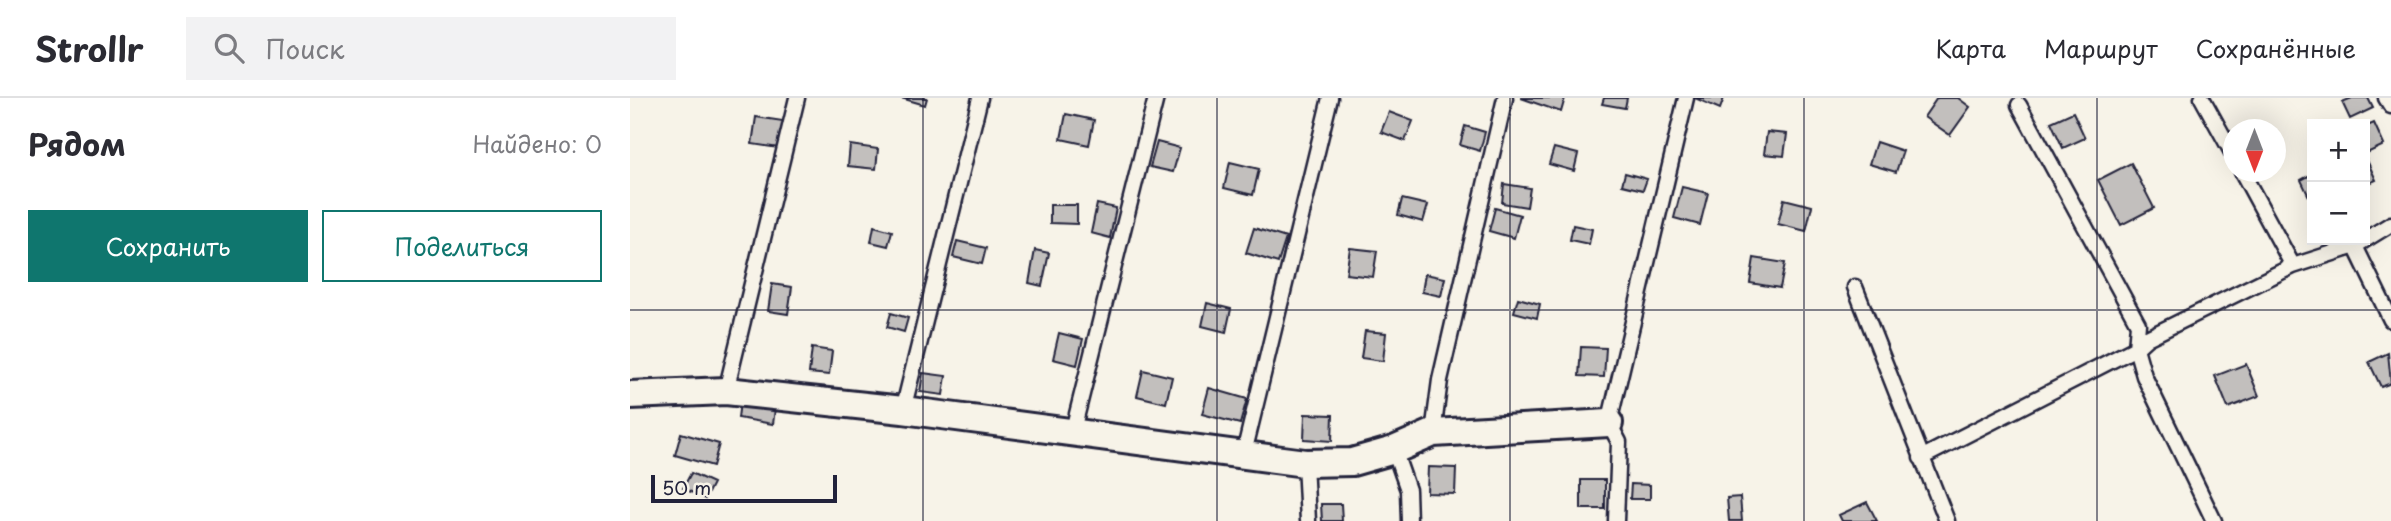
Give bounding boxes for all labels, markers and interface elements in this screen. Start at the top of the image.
search box [186,17,676,80]
text: Strollr [35,23,144,73]
icon: search [210,29,248,67]
text: Поиск [266,29,345,68]
text: Карта [1935,30,2006,66]
text: Маршрут [2044,30,2158,66]
text: Сохранённые [2196,30,2356,66]
north arrow [2223,119,2286,182]
map controls [2307,119,2370,245]
button: + [2307,119,2370,182]
text: Рядом [28,121,126,166]
text: Найдено: 0 [472,126,602,161]
button: − [2307,182,2370,245]
button: Сохранить [28,210,308,282]
button: Поделиться [322,210,602,282]
scale bar [651,472,836,504]
text: 50 m [662,473,711,501]

